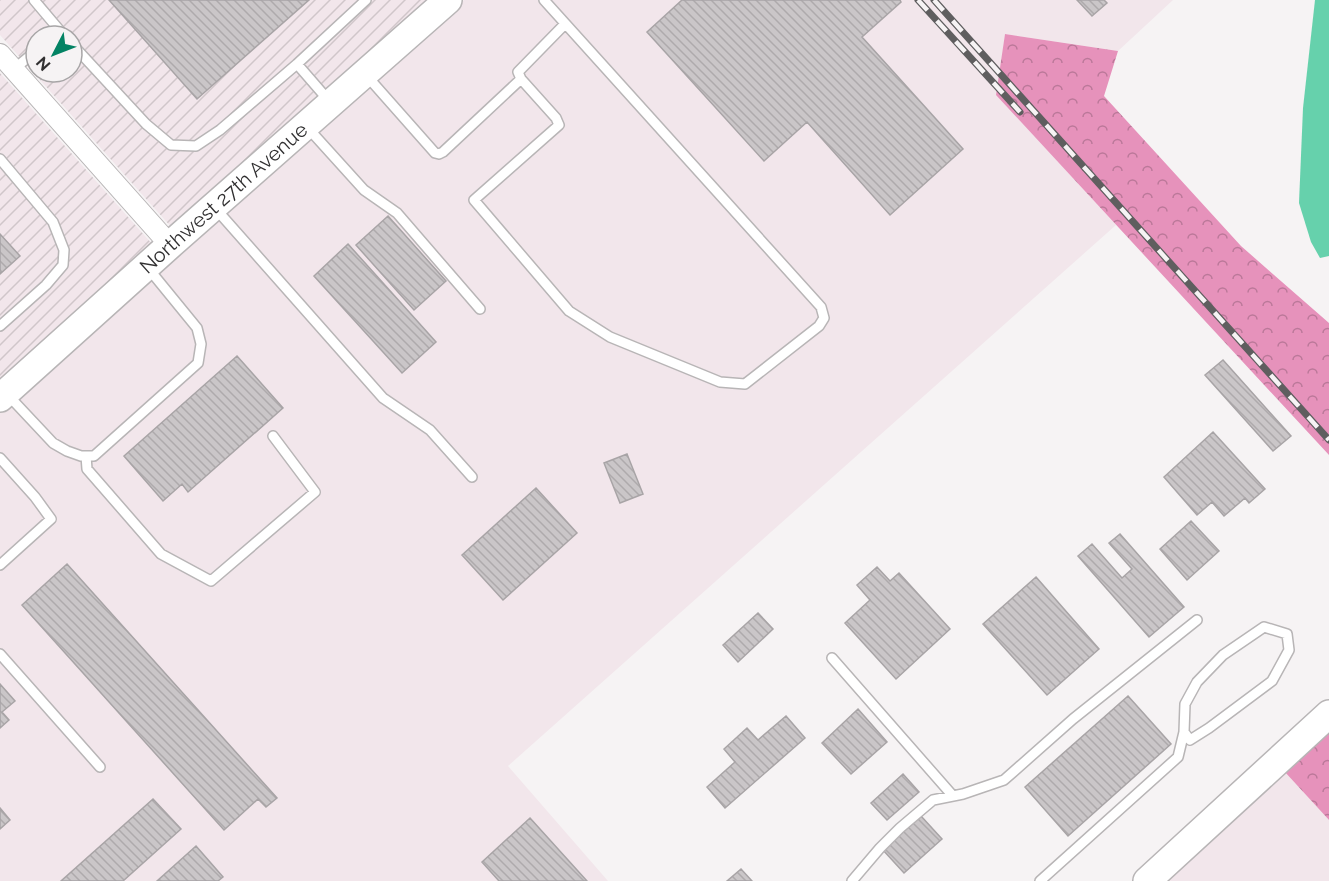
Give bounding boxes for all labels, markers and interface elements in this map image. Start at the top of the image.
north arrow [24,24,84,84]
text: N [32,53,54,75]
street label: Northwest 27th Avenue [135,117,313,278]

